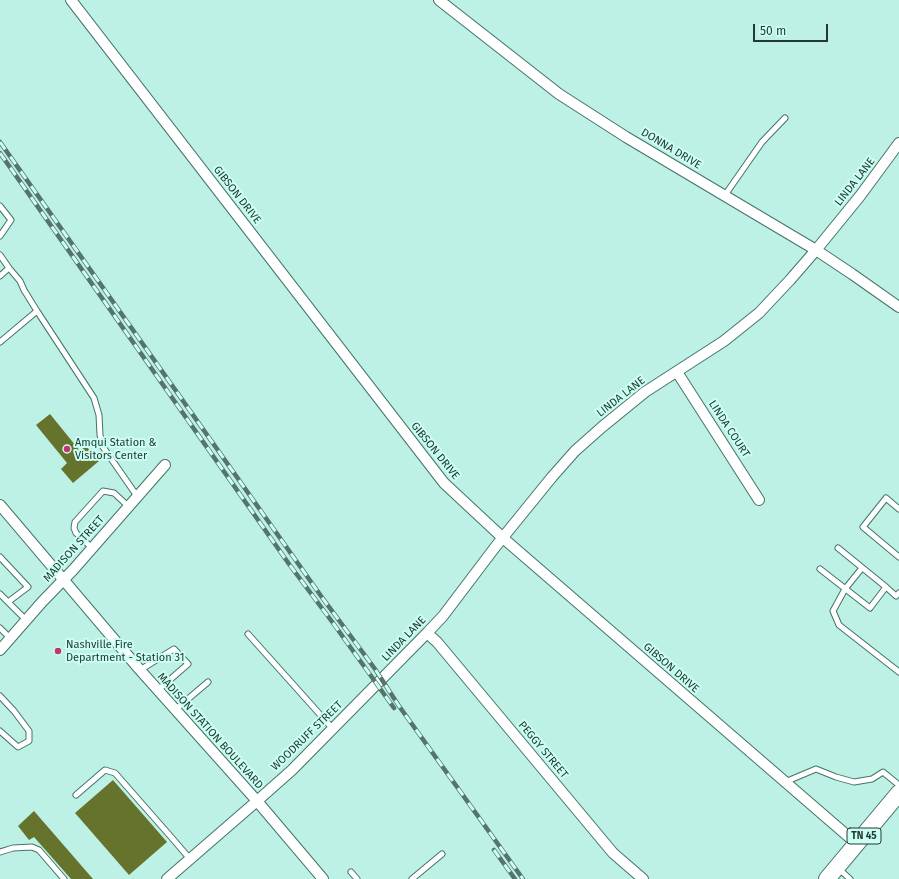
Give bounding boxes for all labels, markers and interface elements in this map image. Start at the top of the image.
scale bar [755,16,830,42]
text: 50 m [760,24,786,38]
street label: DONNA DRIVE [638,126,704,172]
street label: LINDA LANE [832,155,878,209]
street label: GIBSON DRIVE [210,163,264,227]
street label: LINDA LANE [594,374,648,420]
street label: LINDA COURT [706,398,752,460]
street label: GIBSON DRIVE [408,420,462,482]
place label: Amqui Station & Visitors Center [75,436,156,462]
marker: Amqui Station & Visitors Center [62,444,72,454]
street label: MADISON STREET [41,513,107,585]
street label: LINDA LANE [379,614,429,664]
place label: Nashville Fire Department - Station 31 [66,638,185,664]
street label: GIBSON DRIVE [640,640,702,696]
marker: Nashville Fire Department - Station 31 [53,646,63,656]
street label: MADISON STATION BOULEVARD [154,670,266,792]
street label: WOODRUFF STREET [268,698,346,774]
street label: PEGGY STREET [515,719,571,781]
road number: TN 45 [847,828,881,844]

